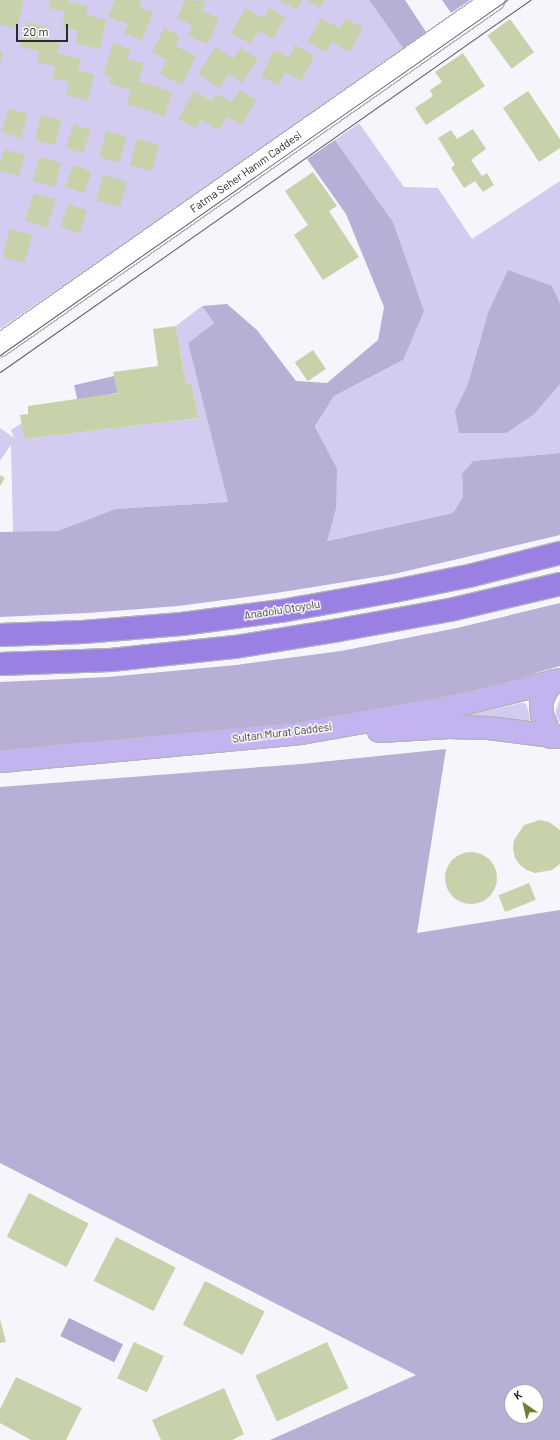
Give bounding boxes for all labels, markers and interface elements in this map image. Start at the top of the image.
scale bar [18,16,70,42]
text: 20 m [23,24,49,38]
street label: Fatma Seher Hanım Caddesi [188,128,304,216]
street label: Anadolu Otoyolu [243,597,321,623]
street label: Sultan Murat Caddesi [231,720,333,746]
north arrow [504,1384,544,1424]
text: K [511,1387,524,1402]

